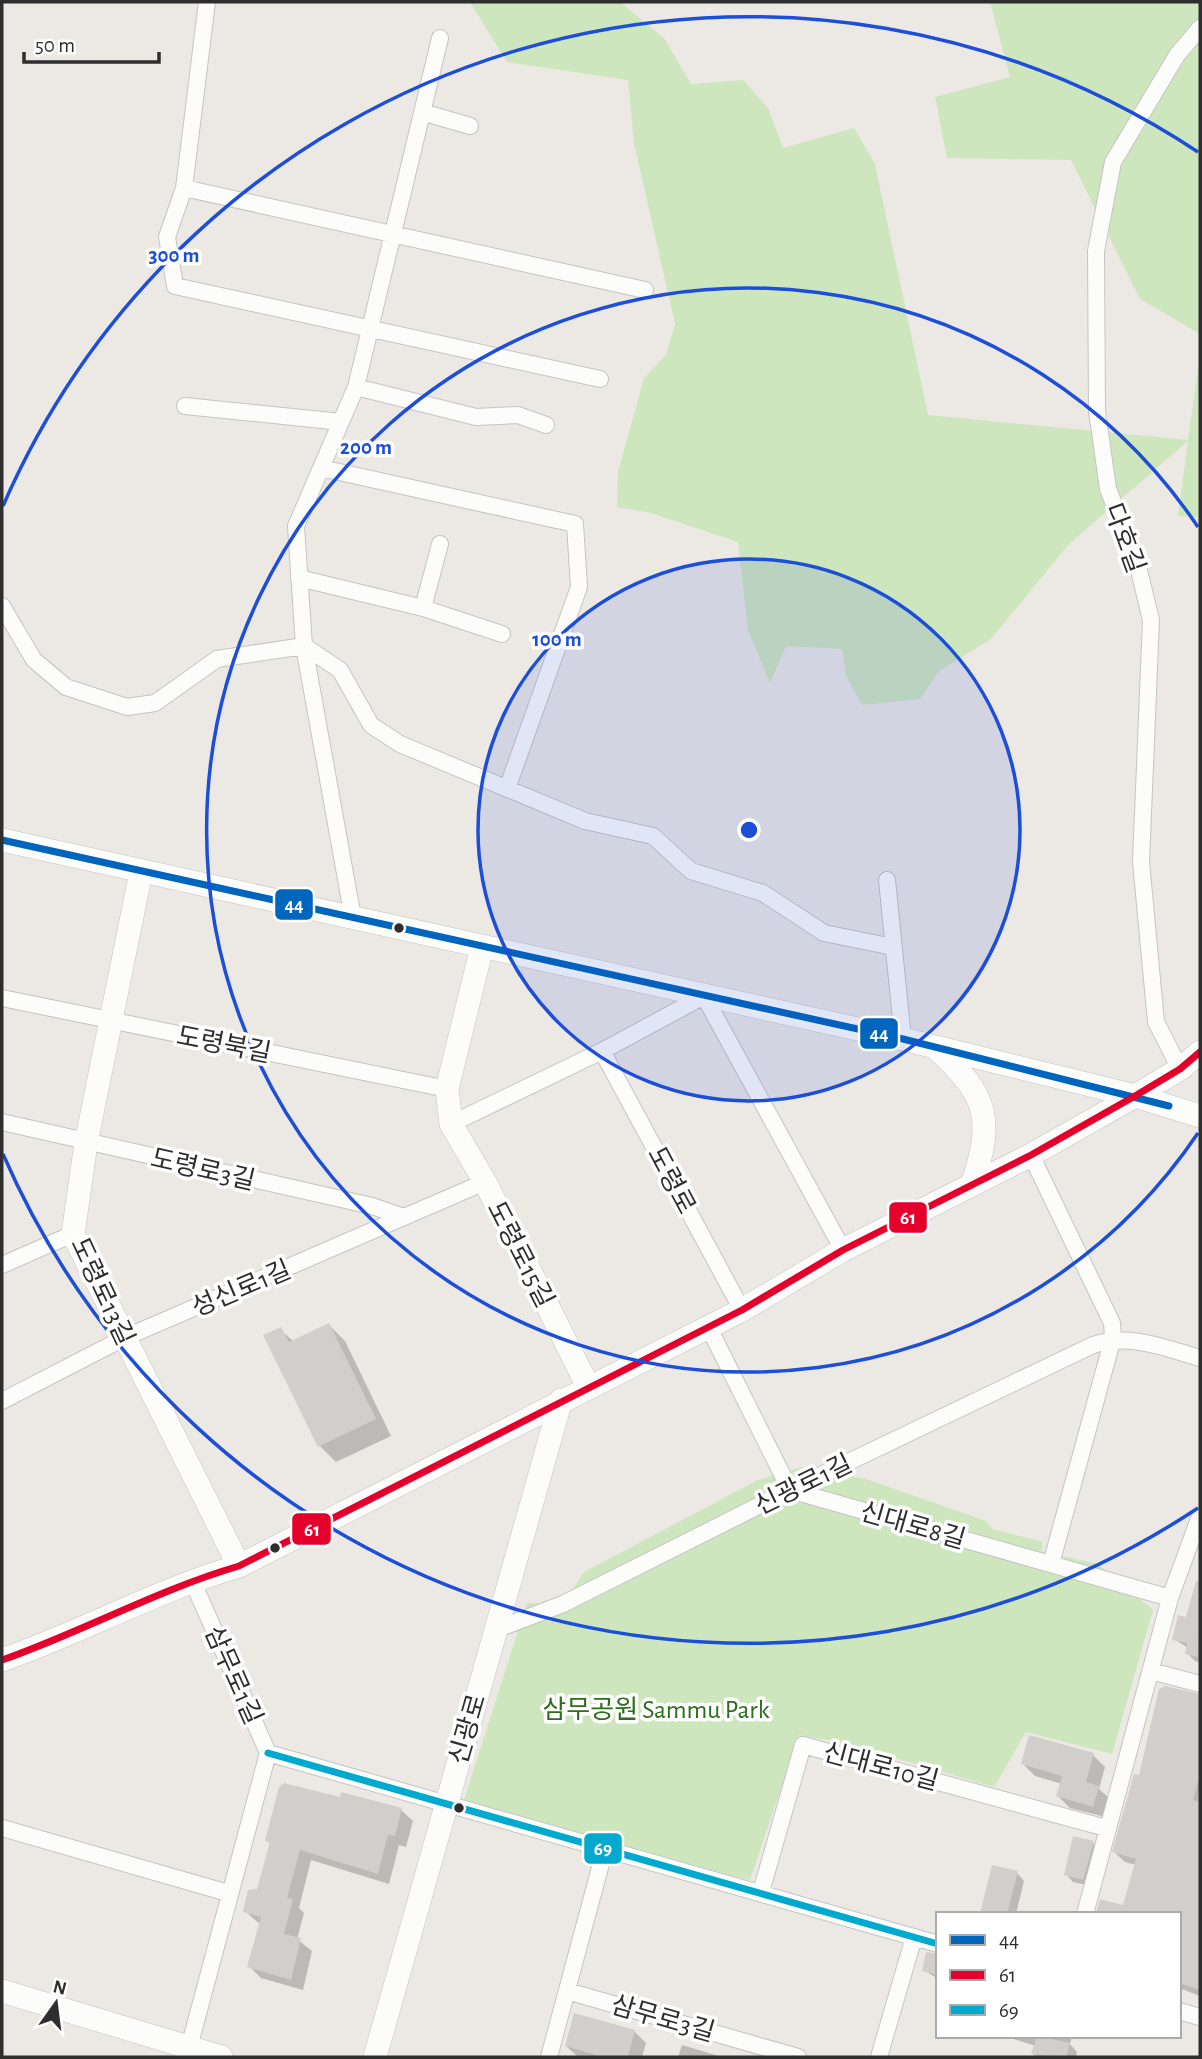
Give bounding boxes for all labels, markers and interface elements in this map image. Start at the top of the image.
scale bar [24,21,159,65]
text: 50 m [35,35,75,56]
text: 300 m [148,245,200,266]
text: 200 m [340,437,392,458]
street label: 다호길 [1100,500,1149,577]
text: 100 m [532,629,582,650]
centre of rings [737,818,761,842]
line badge: 44 [274,888,314,921]
text: 44 [284,896,304,915]
unlabelled marker [392,921,406,935]
line badge: 44 [859,1017,899,1050]
street label: 도령북길 [174,1022,273,1067]
text: 44 [869,1025,889,1044]
street label: 도령로 [643,1142,700,1218]
street label: 도령로3길 [148,1144,258,1195]
street label: 도령로15길 [482,1197,559,1312]
line badge: 61 [888,1201,928,1234]
text: 61 [900,1209,916,1228]
street label: 도령로13길 [66,1233,139,1349]
street label: 성신로1길 [188,1256,295,1321]
street label: 신광로1길 [750,1449,856,1520]
street label: 신대로8길 [857,1498,968,1553]
line badge: 61 [291,1512,332,1546]
text: 61 [304,1521,320,1540]
unlabelled marker [268,1541,282,1555]
street label: 삼무로1길 [200,1622,267,1728]
street label: 신광로 [445,1691,490,1767]
park label: 삼무공원 Sammu Park [542,1696,770,1723]
street label: 신대로10길 [820,1738,942,1795]
unlabelled marker [452,1801,466,1815]
line badge: 69 [583,1832,623,1865]
text: 69 [594,1840,612,1859]
legend [936,1912,1181,2038]
text: 44 [999,1930,1019,1951]
text: 61 [999,1965,1016,1986]
north arrow [21,1968,91,2038]
text: N [51,1977,68,1999]
street label: 삼무로3길 [608,1991,718,2046]
text: 69 [999,2000,1019,2021]

